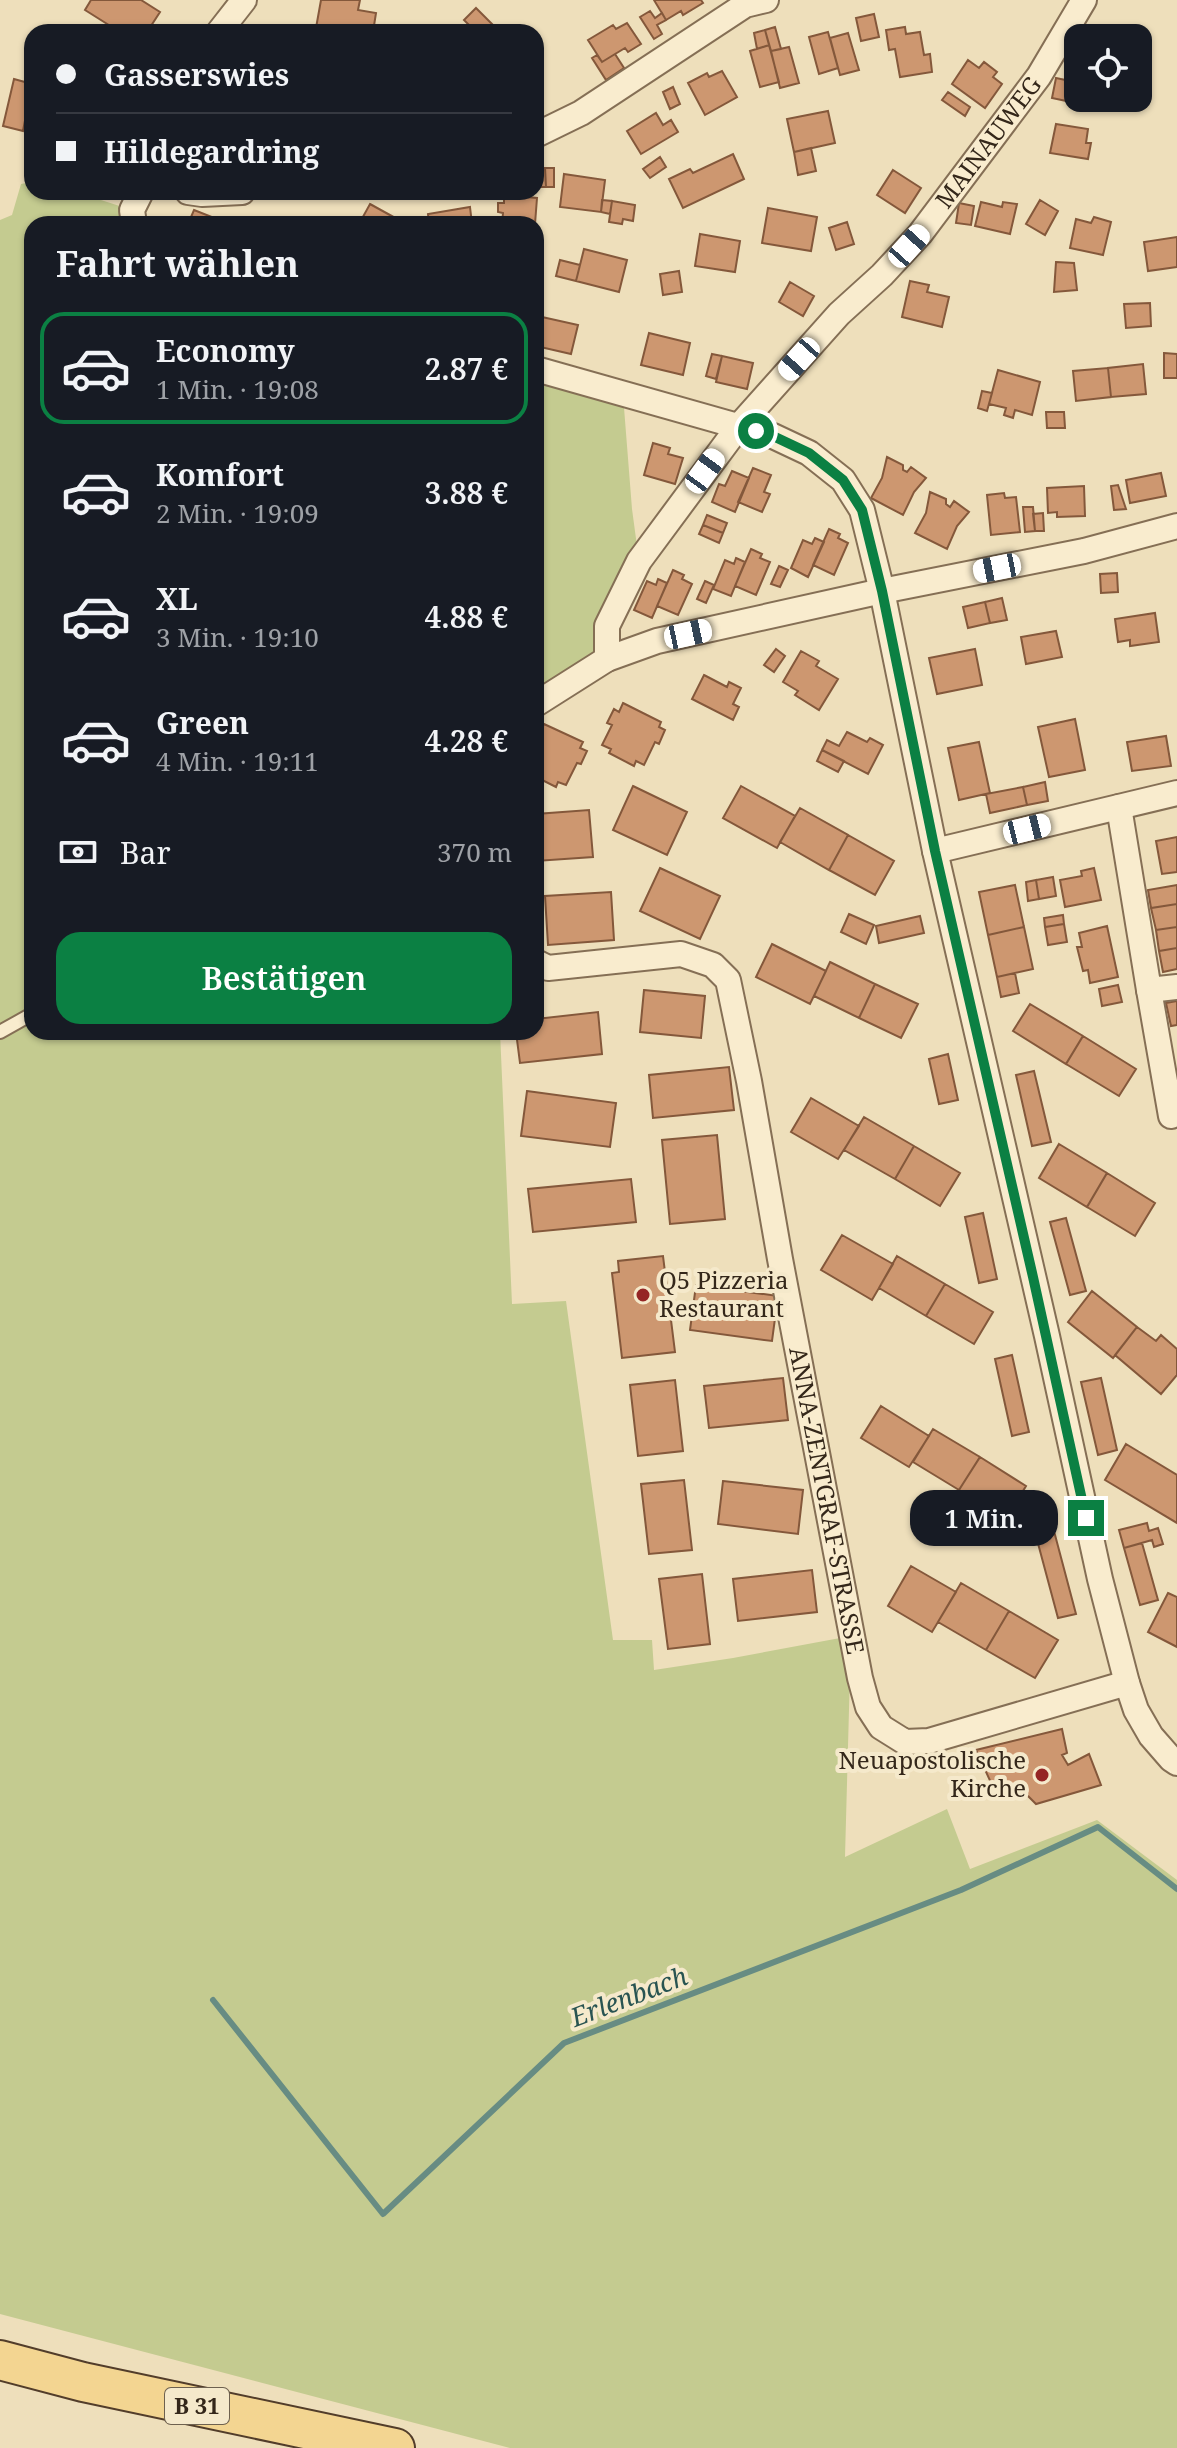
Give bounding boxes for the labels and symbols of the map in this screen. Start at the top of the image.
street label: MAINAUWEG [927,69,1048,214]
car [884,220,934,272]
car [774,333,824,385]
route start [738,413,774,449]
car [681,445,729,497]
car [971,552,1023,584]
car [662,617,714,651]
car [1001,812,1053,846]
place label: Q5 Pizzeria Restaurant [659,1263,789,1324]
marker: Q5 Pizzeria Restaurant [634,1286,652,1304]
street label: ANNA-ZENTGRAF-STRASSE [782,1344,873,1657]
callout: 1 Min. [910,1490,1058,1546]
route end [1068,1500,1104,1536]
place label: Neuapostolische Kirche [839,1743,1026,1804]
marker: Neuapostolische Kirche [1033,1766,1051,1784]
water label: Erlenbach [564,1957,693,2035]
road number: B 31 [165,2388,229,2424]

